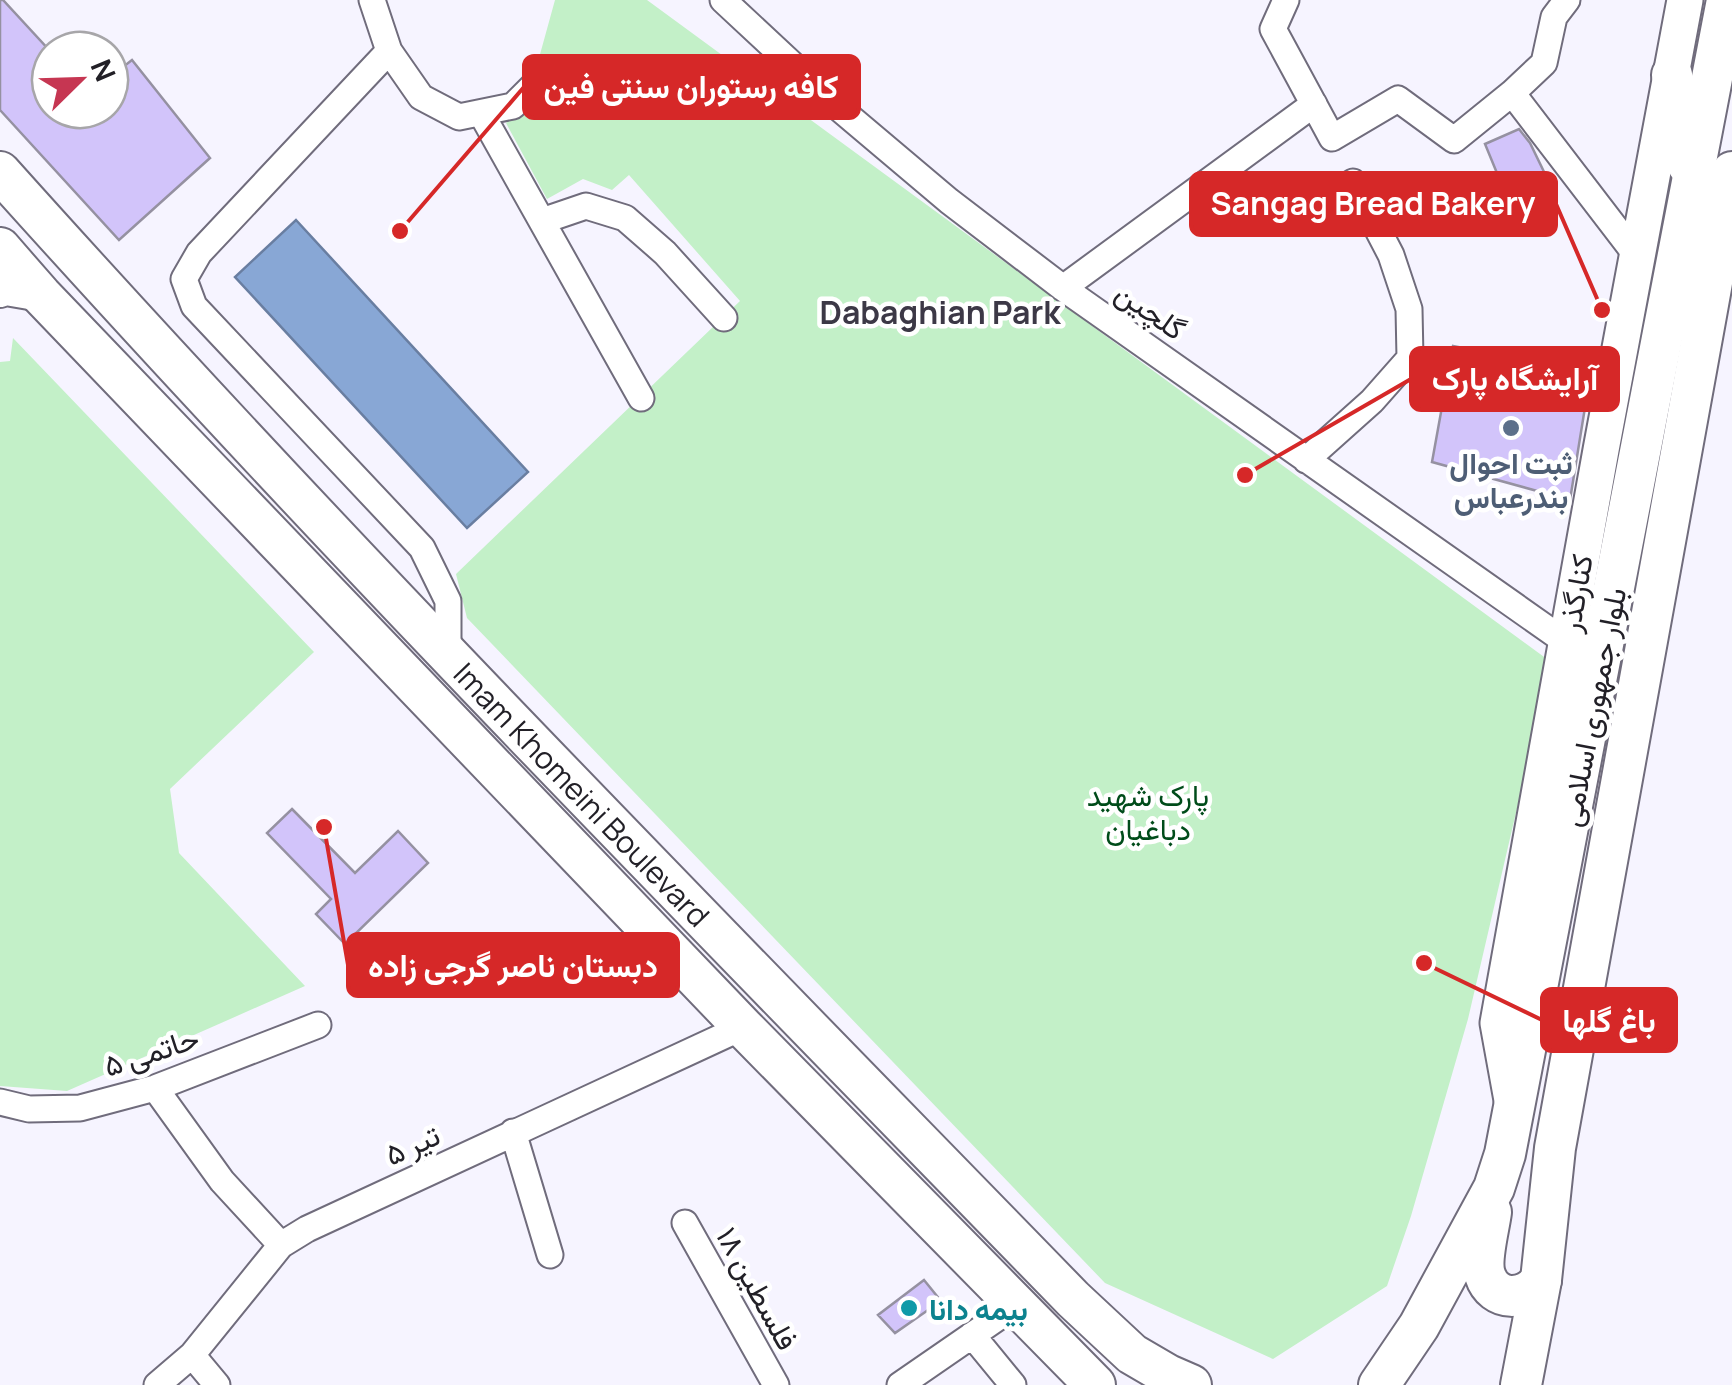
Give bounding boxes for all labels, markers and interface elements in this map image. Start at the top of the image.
north arrow [30,30,130,130]
text: N [83,53,125,87]
callout: کافه رستوران سنتی فین [524,56,859,118]
text: کافه رستوران سنتی فین [544,64,838,108]
callout: Sangag Bread Bakery [1191,173,1556,235]
text: Sangag Bread Bakery [1211,181,1536,225]
street label: گلچین [1107,271,1194,350]
district label: Dabaghian Park [820,290,1061,334]
callout: آرایشگاه پارک [1411,348,1618,410]
text: آرایشگاه پارک [1432,356,1601,401]
marker: ثبت احوال بندرعباس [1500,417,1522,439]
place label: ثبت احوال بندرعباس [1449,442,1573,517]
street label: کنارگذر [1548,551,1602,636]
street label: بلوار جمهوری اسلامی [1549,584,1635,830]
street label: Imam Khomeini Boulevard [445,653,719,935]
park label: پارک شهید دباغیان [1087,774,1209,849]
callout: دبستان ناصر گرجی زاده [348,934,678,996]
text: دبستان ناصر گرجی زاده [368,943,658,987]
callout: باغ گلها [1542,989,1676,1051]
text: باغ گلها [1562,998,1656,1043]
street label: حاتمی ۵ [98,1016,204,1086]
street label: تیر ۵ [378,1114,446,1174]
street label: فلسطین ۱۸ [707,1219,809,1357]
place label: بیمه دانا [929,1288,1028,1329]
marker: بیمه دانا [898,1297,920,1319]

